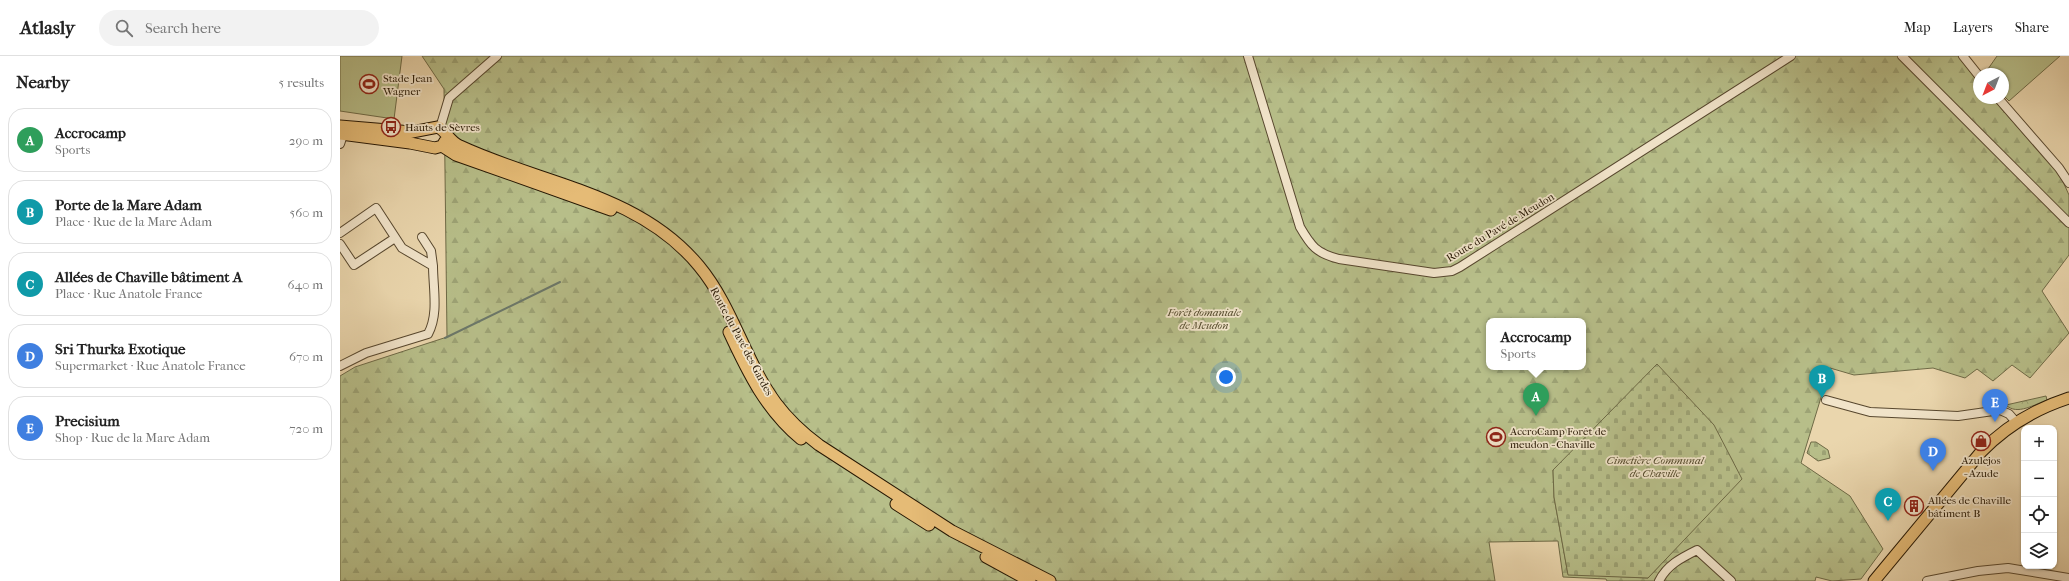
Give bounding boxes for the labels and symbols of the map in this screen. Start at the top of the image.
north arrow [1973,68,2009,104]
place label: Stade Jean Wagner [382,72,433,98]
sports icon: Stade Jean Wagner [358,73,380,95]
bus stop icon: Hauts de Sèvres [380,116,402,138]
place label: Hauts de Sèvres [405,121,480,134]
street label: Route du Pavé de Meudon [1444,190,1557,265]
street label: Route du Pavé des Gardes [707,285,776,398]
park label: Forêt domaniale de Meudon [1166,306,1241,332]
pin: B [1809,365,1835,398]
your location [1216,367,1236,387]
pin: A [1523,383,1549,416]
pin: E [1982,389,2008,422]
place label: AccroCamp Forêt de meudon - Chaville [1509,425,1607,451]
sports icon: AccroCamp Forêt de meudon - Chaville [1485,426,1507,448]
shop icon: Azulejos - Azude [1970,430,1992,452]
pin: D [1920,438,1946,471]
park label: Cimetière Communal de Chaville [1607,454,1705,480]
place label: Azulejos - Azude [1960,454,2001,480]
pin: C [1875,488,1901,521]
place label: Allées de Chaville bâtiment B [1927,494,2011,520]
building icon: Allées de Chaville bâtiment B [1903,495,1925,517]

